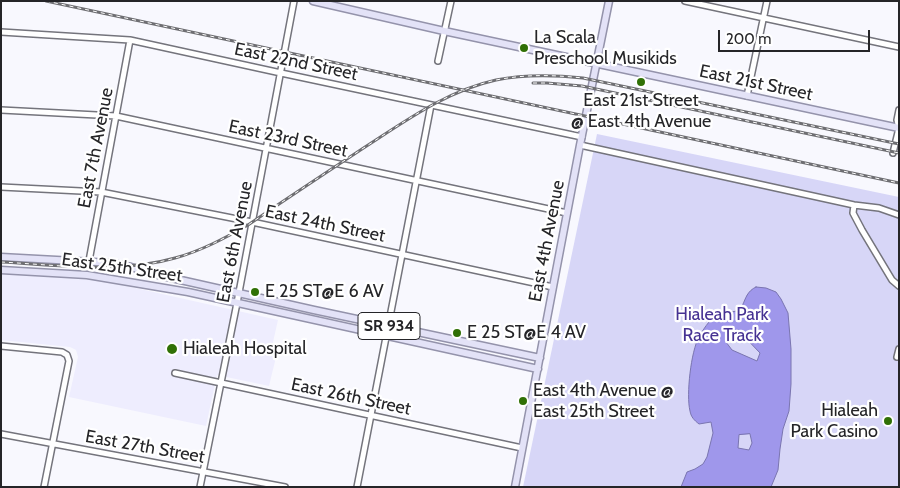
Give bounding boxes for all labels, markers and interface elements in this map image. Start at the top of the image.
scale bar [720,20,872,52]
place label: La Scala Preschool Musikids [534,27,677,70]
text: 200 m [726,30,771,48]
street label: East 22nd Street [232,38,360,86]
marker: La Scala Preschool Musikids [518,42,530,54]
street label: East 21st Street [697,60,815,106]
marker: East 21st Street @ East 4th Avenue [635,76,647,88]
street label: East 7th Avenue [74,86,118,210]
place label: East 21st Street @ East 4th Avenue [571,90,711,132]
street label: East 23rd Street [227,116,349,162]
street label: East 4th Avenue [525,178,569,304]
street label: East 6th Avenue [213,179,257,305]
street label: East 24th Street [263,201,387,247]
street label: East 25th Street [60,249,184,287]
place label: E 25 ST@E 6 AV [265,281,384,303]
marker: E 25 ST@E 6 AV [249,286,261,298]
park label: Hialeah Park Race Track [675,304,769,346]
road number: SR 934 [358,312,420,340]
place label: E 25 ST@E 4 AV [467,322,586,344]
marker: E 25 ST@E 4 AV [451,327,463,339]
place label: Hialeah Hospital [183,338,306,360]
marker: Hialeah Hospital [165,342,179,356]
street label: East 26th Street [289,374,413,420]
place label: East 4th Avenue @ East 25th Street [533,380,674,422]
marker: East 4th Avenue @ East 25th Street [517,395,529,407]
place label: Hialeah Park Casino [791,400,878,442]
marker: Hialeah Park Casino [882,415,894,427]
street label: East 27th Street [84,426,206,468]

